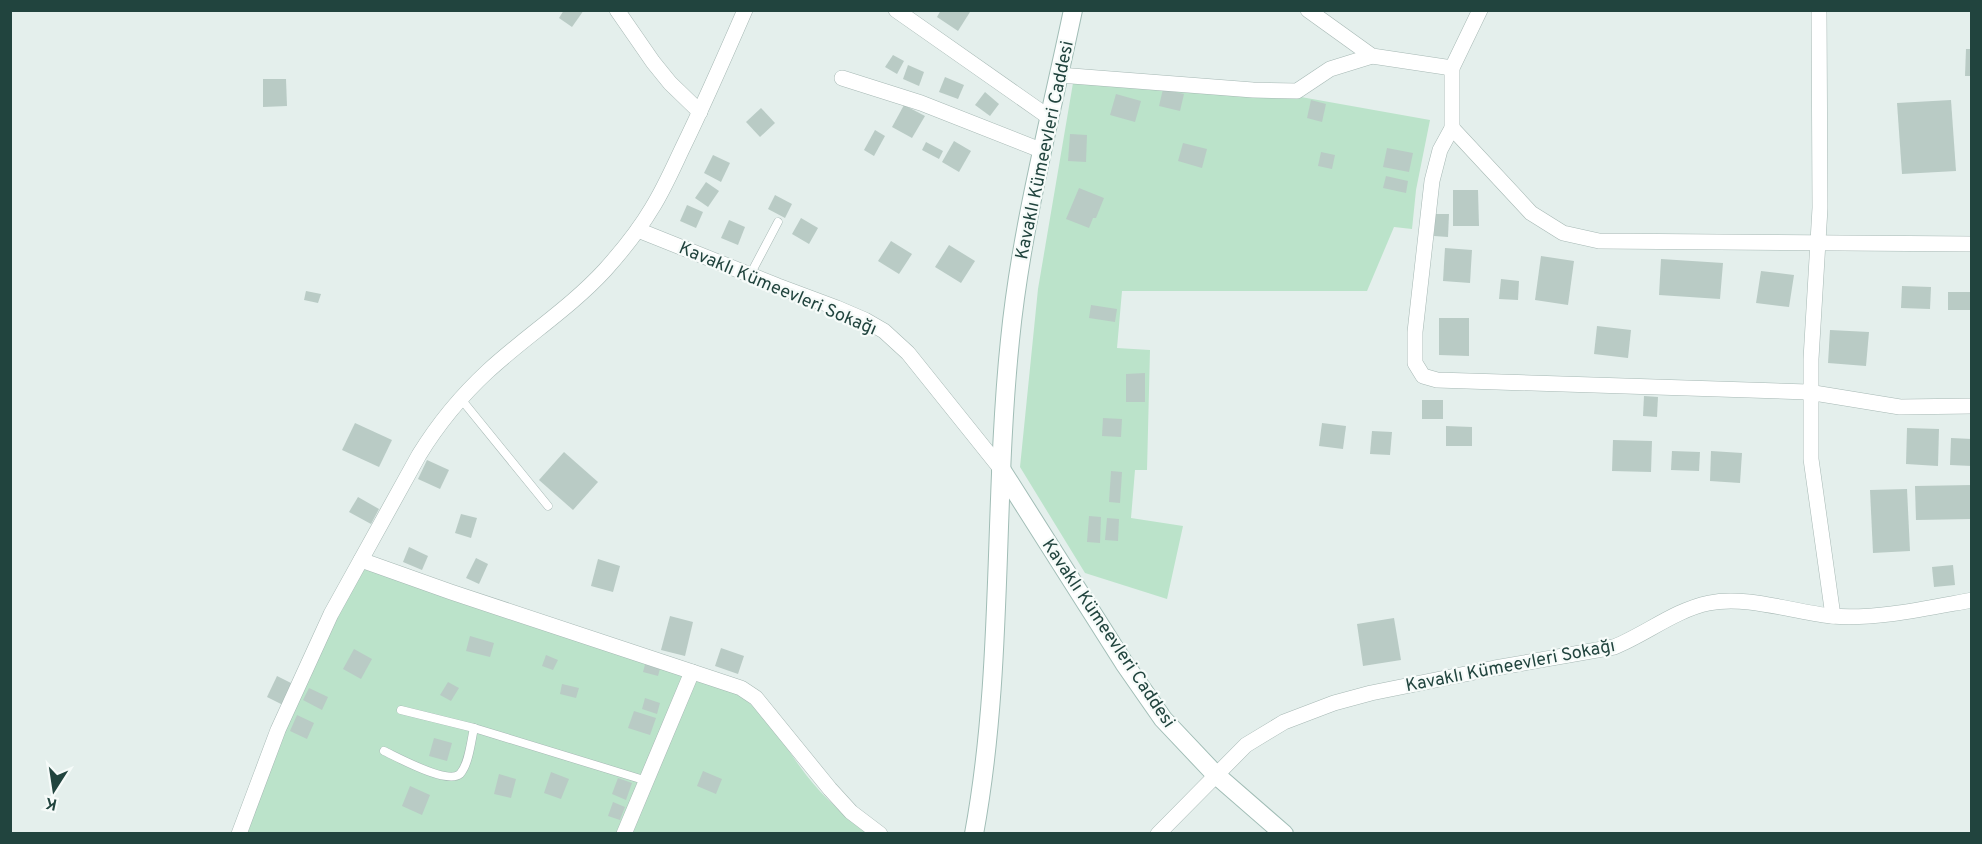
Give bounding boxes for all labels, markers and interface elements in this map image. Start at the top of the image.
street label: Kavaklı Kümeevleri Caddesi [1011,39,1080,262]
street label: Kavaklı Kümeevleri Sokağı [675,237,880,342]
street label: Kavaklı Kümeevleri Caddesi [1036,535,1180,733]
street label: Kavaklı Kümeevleri Sokağı [1404,635,1617,698]
north arrow [24,760,84,820]
text: K [44,792,59,814]

